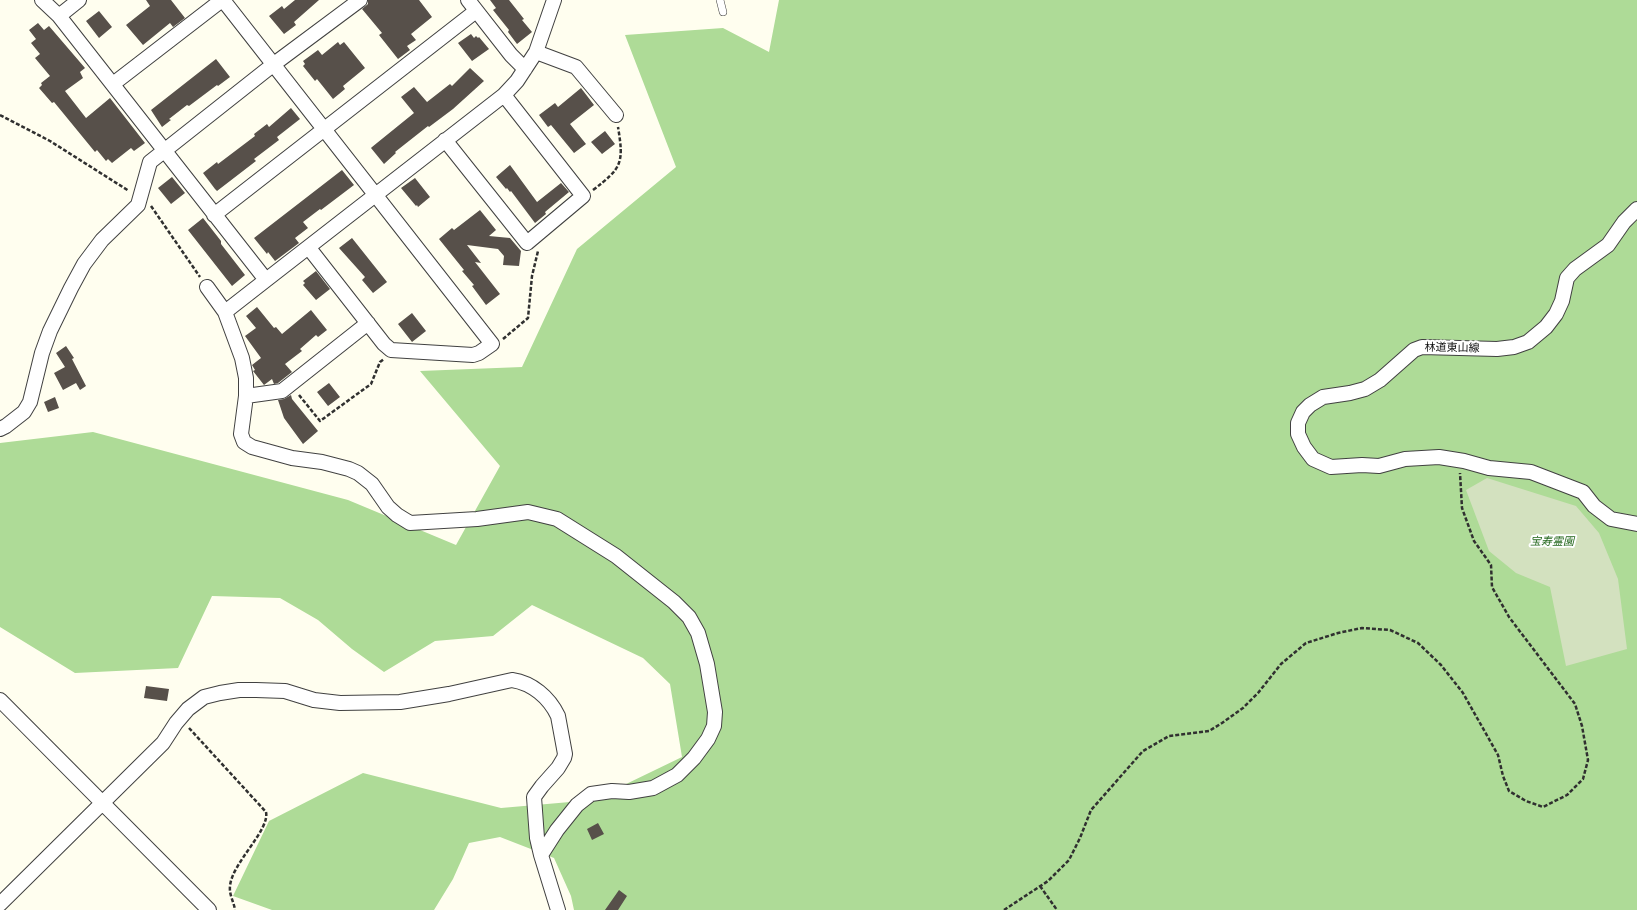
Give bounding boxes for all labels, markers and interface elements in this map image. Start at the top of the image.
street label: 林道東山線 [1424,341,1480,355]
park label: 宝寿霊園 [1530,535,1574,549]

